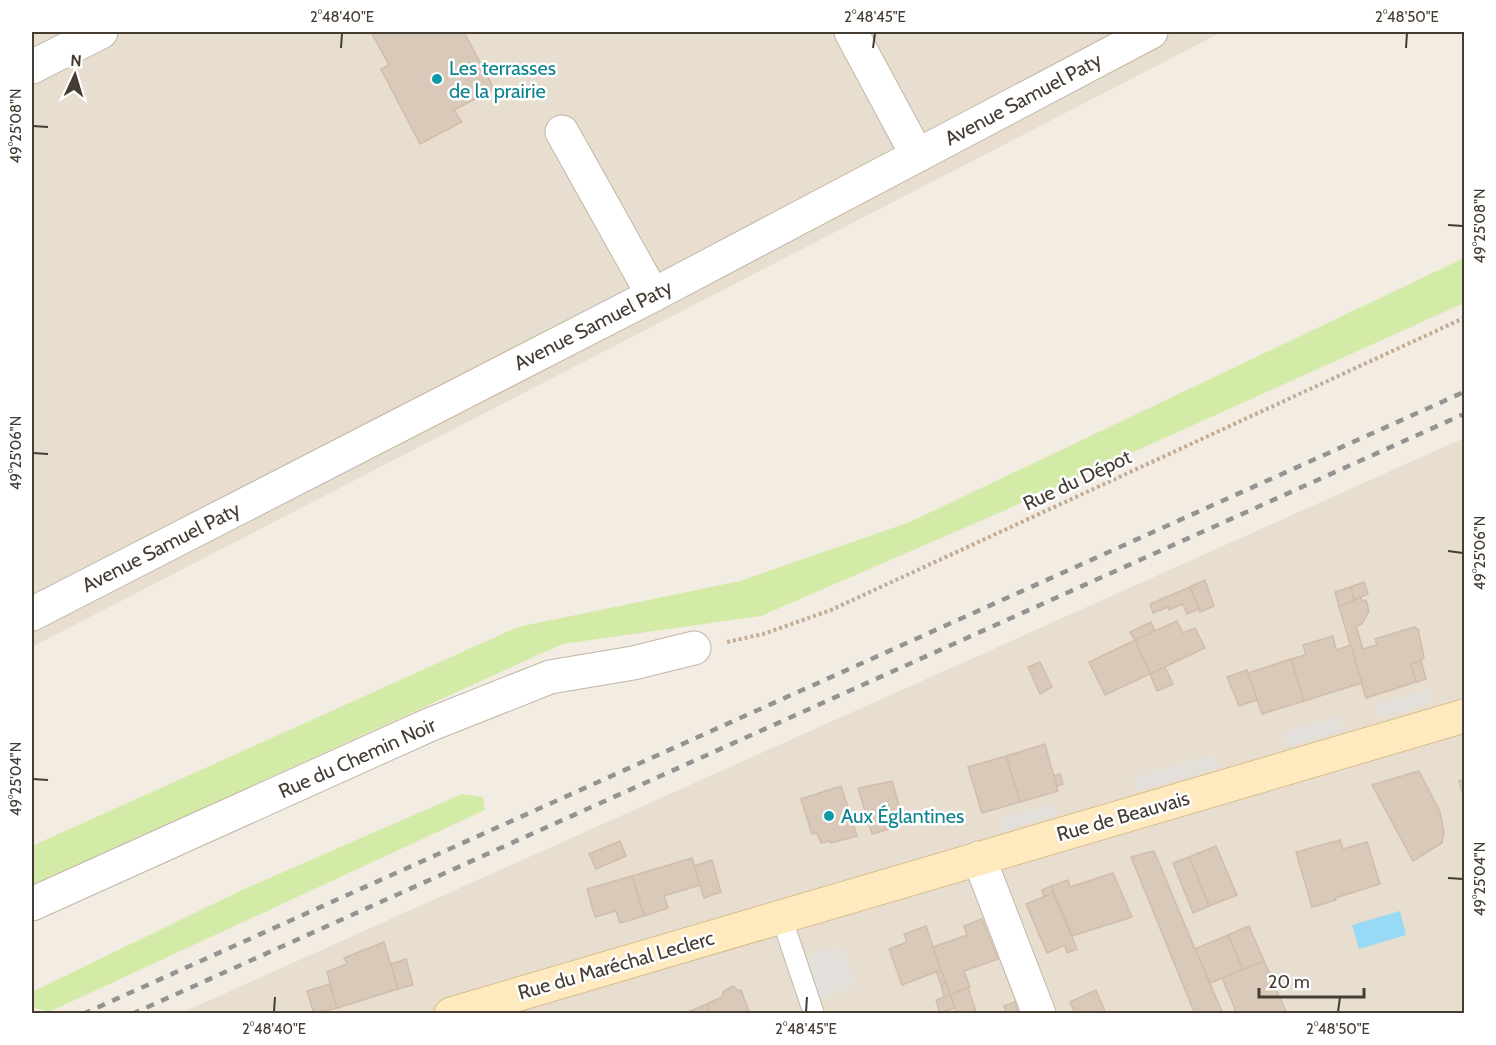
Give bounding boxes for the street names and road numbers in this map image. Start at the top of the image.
street label: Avenue Samuel Paty [941,48,1105,150]
street label: Avenue Samuel Paty [510,275,676,375]
street label: Rue du Dépot [1019,444,1135,515]
street label: Avenue Samuel Paty [78,497,244,597]
street label: Rue du Chemin Noir [275,712,440,803]
street label: Rue de Beauvais [1054,786,1192,846]
street label: Rue du Maréchal Leclerc [515,925,717,1005]

